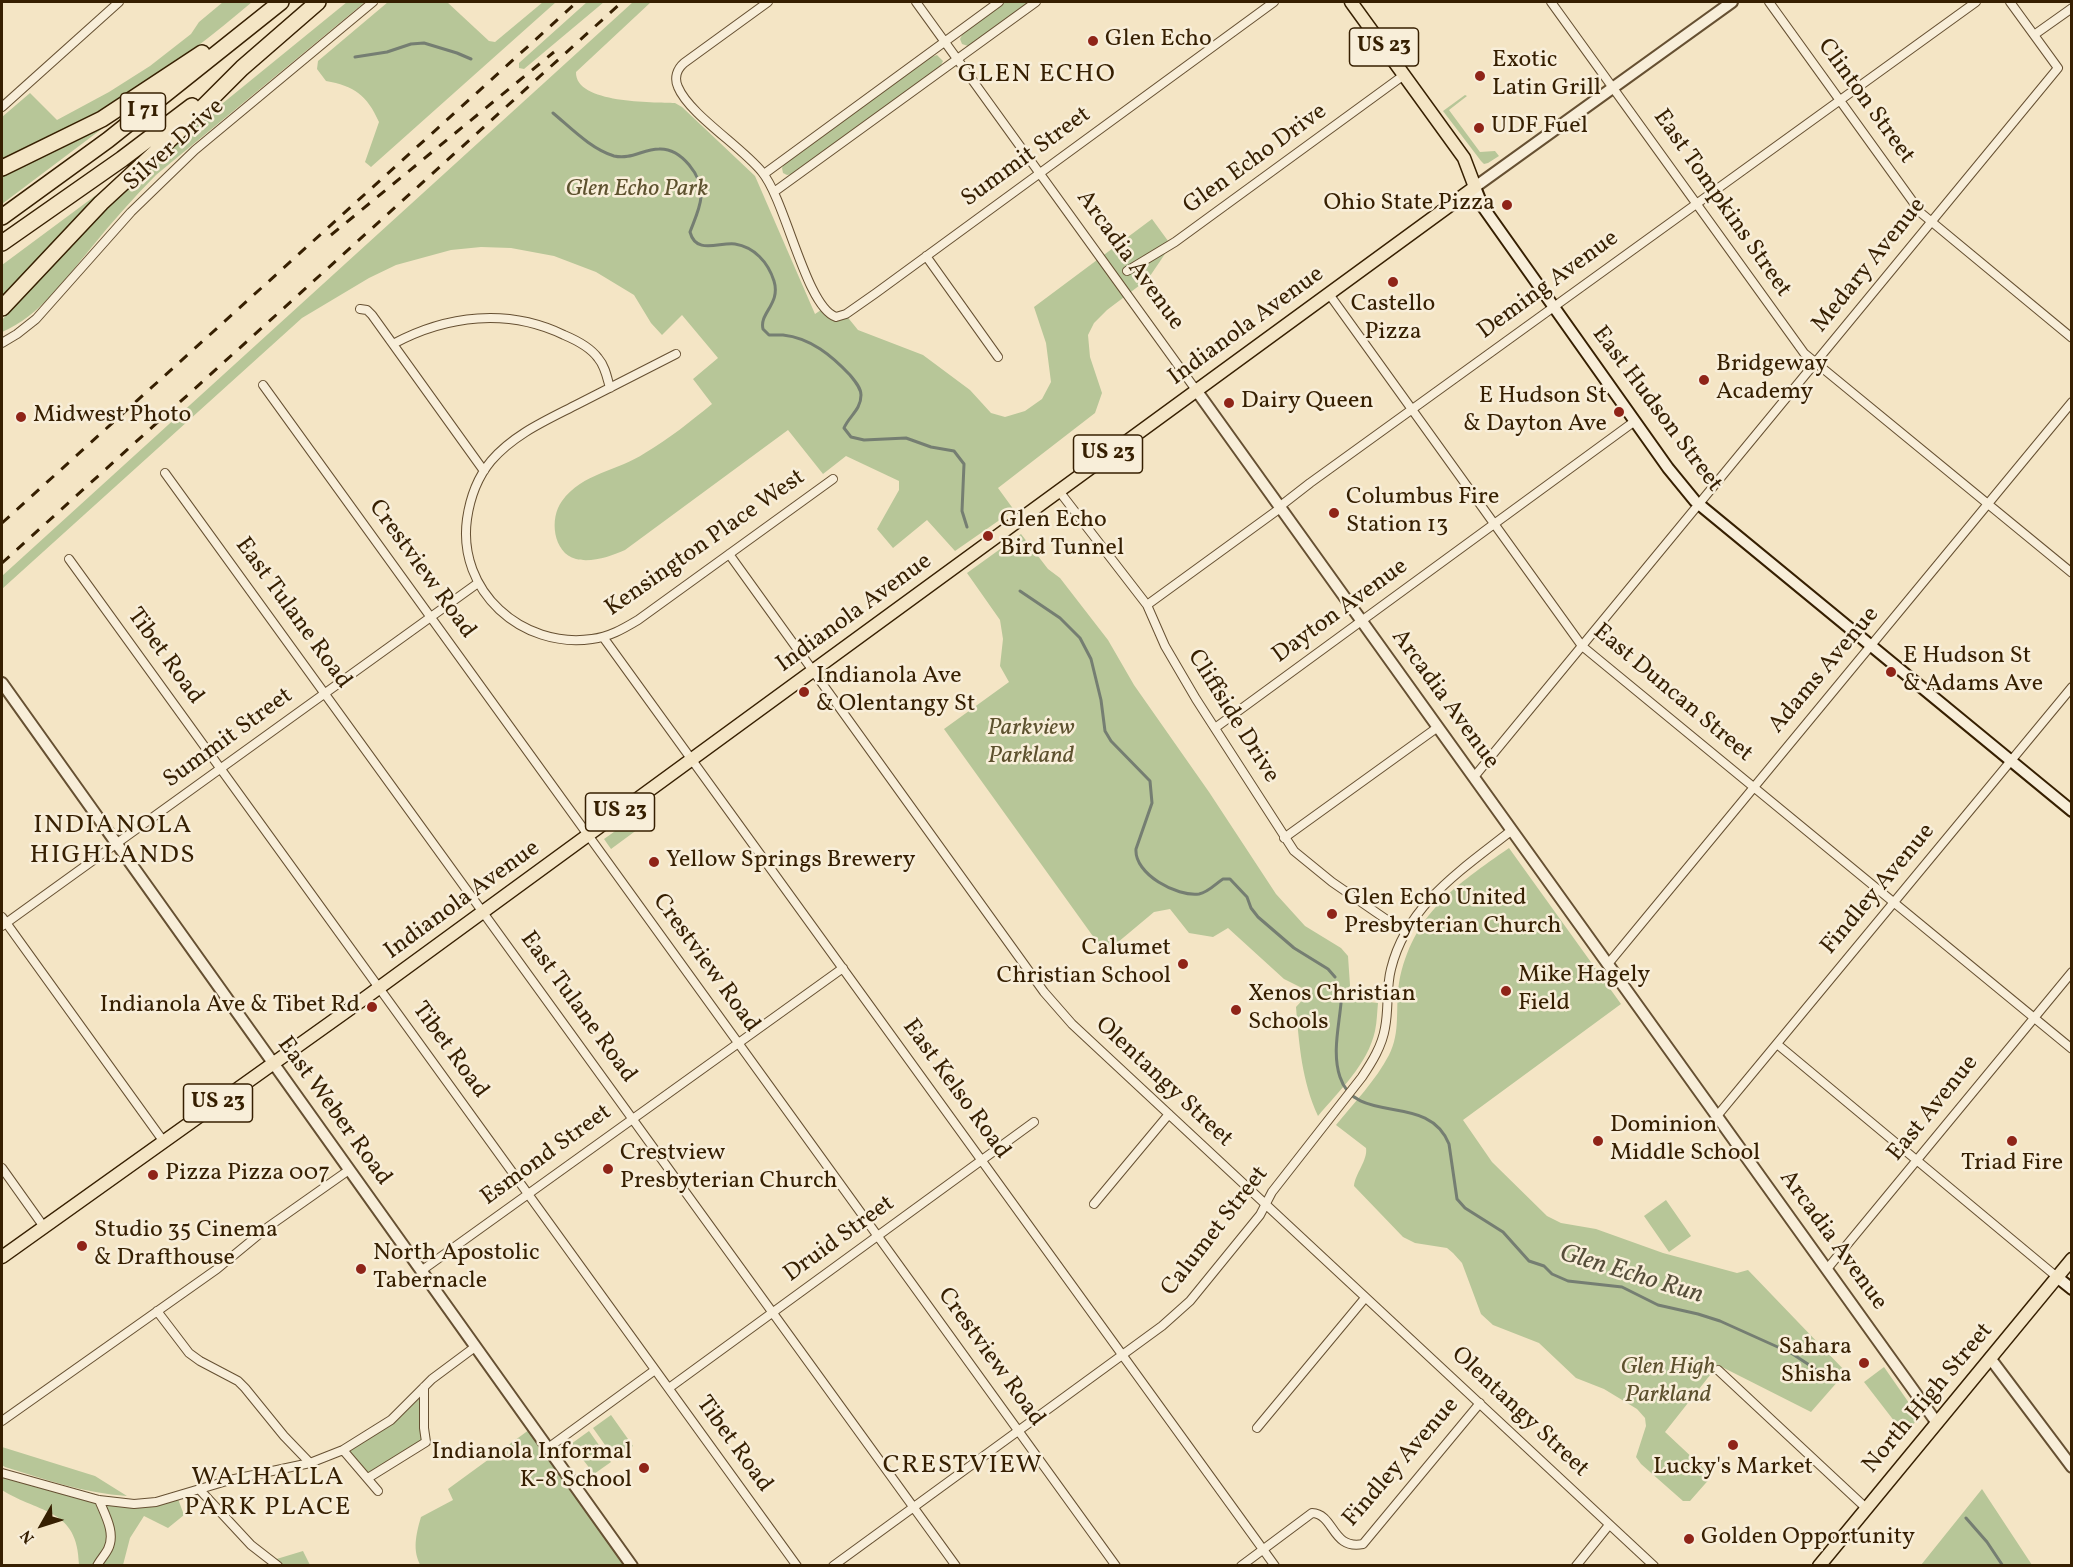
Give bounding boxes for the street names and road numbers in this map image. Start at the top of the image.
road number: US 23 [1350,28,1418,66]
street label: Clinton Street [1810,34,1920,170]
road number: I 71 [120,93,166,131]
street label: Silver Drive [119,94,231,198]
street label: Glen Echo Drive [1179,98,1333,222]
street label: Summit Street [957,101,1097,215]
street label: East Tompkins Street [1645,105,1797,303]
street label: Arcadia Avenue [1069,186,1189,336]
street label: Medary Avenue [1807,193,1933,339]
street label: Deming Avenue [1473,225,1625,347]
street label: Indianola Avenue [1164,261,1330,393]
street label: East Hudson Street [1584,321,1728,499]
road number: US 23 [1074,435,1142,473]
street label: Kensington Place West [601,464,811,624]
street label: Crestview Road [361,495,481,645]
street label: East Tulane Road [227,533,357,695]
street label: Indianola Avenue [772,548,938,680]
street label: Dayton Avenue [1268,553,1414,671]
street label: Adams Avenue [1764,602,1886,740]
street label: Tibet Road [119,603,209,711]
street label: East Duncan Street [1586,619,1758,769]
street label: Arcadia Avenue [1384,625,1504,775]
street label: Cliffside Drive [1180,645,1284,789]
street label: Summit Street [159,682,299,796]
road number: US 23 [586,793,654,831]
street label: Findley Avenue [1816,819,1942,961]
street label: Indianola Avenue [380,835,546,967]
street label: Crestview Road [645,889,765,1039]
street label: East Tulane Road [512,927,642,1089]
street label: Tibet Road [404,997,494,1105]
street label: Olentangy Street [1088,1012,1238,1154]
street label: East Kelso Road [895,1014,1015,1166]
street label: East Weber Road [269,1032,397,1192]
street label: East Avenue [1882,1050,1986,1168]
road number: US 23 [184,1084,252,1122]
street label: Esmond Street [476,1099,618,1213]
street label: Calumet Street [1156,1161,1276,1303]
street label: Arcadia Avenue [1772,1166,1892,1316]
street label: Druid Street [779,1190,901,1290]
street label: Crestview Road [930,1283,1050,1433]
street label: North High Street [1858,1318,2000,1480]
street label: Olentangy Street [1444,1342,1594,1484]
street label: Tibet Road [688,1391,778,1499]
street label: Findley Avenue [1338,1392,1466,1534]

